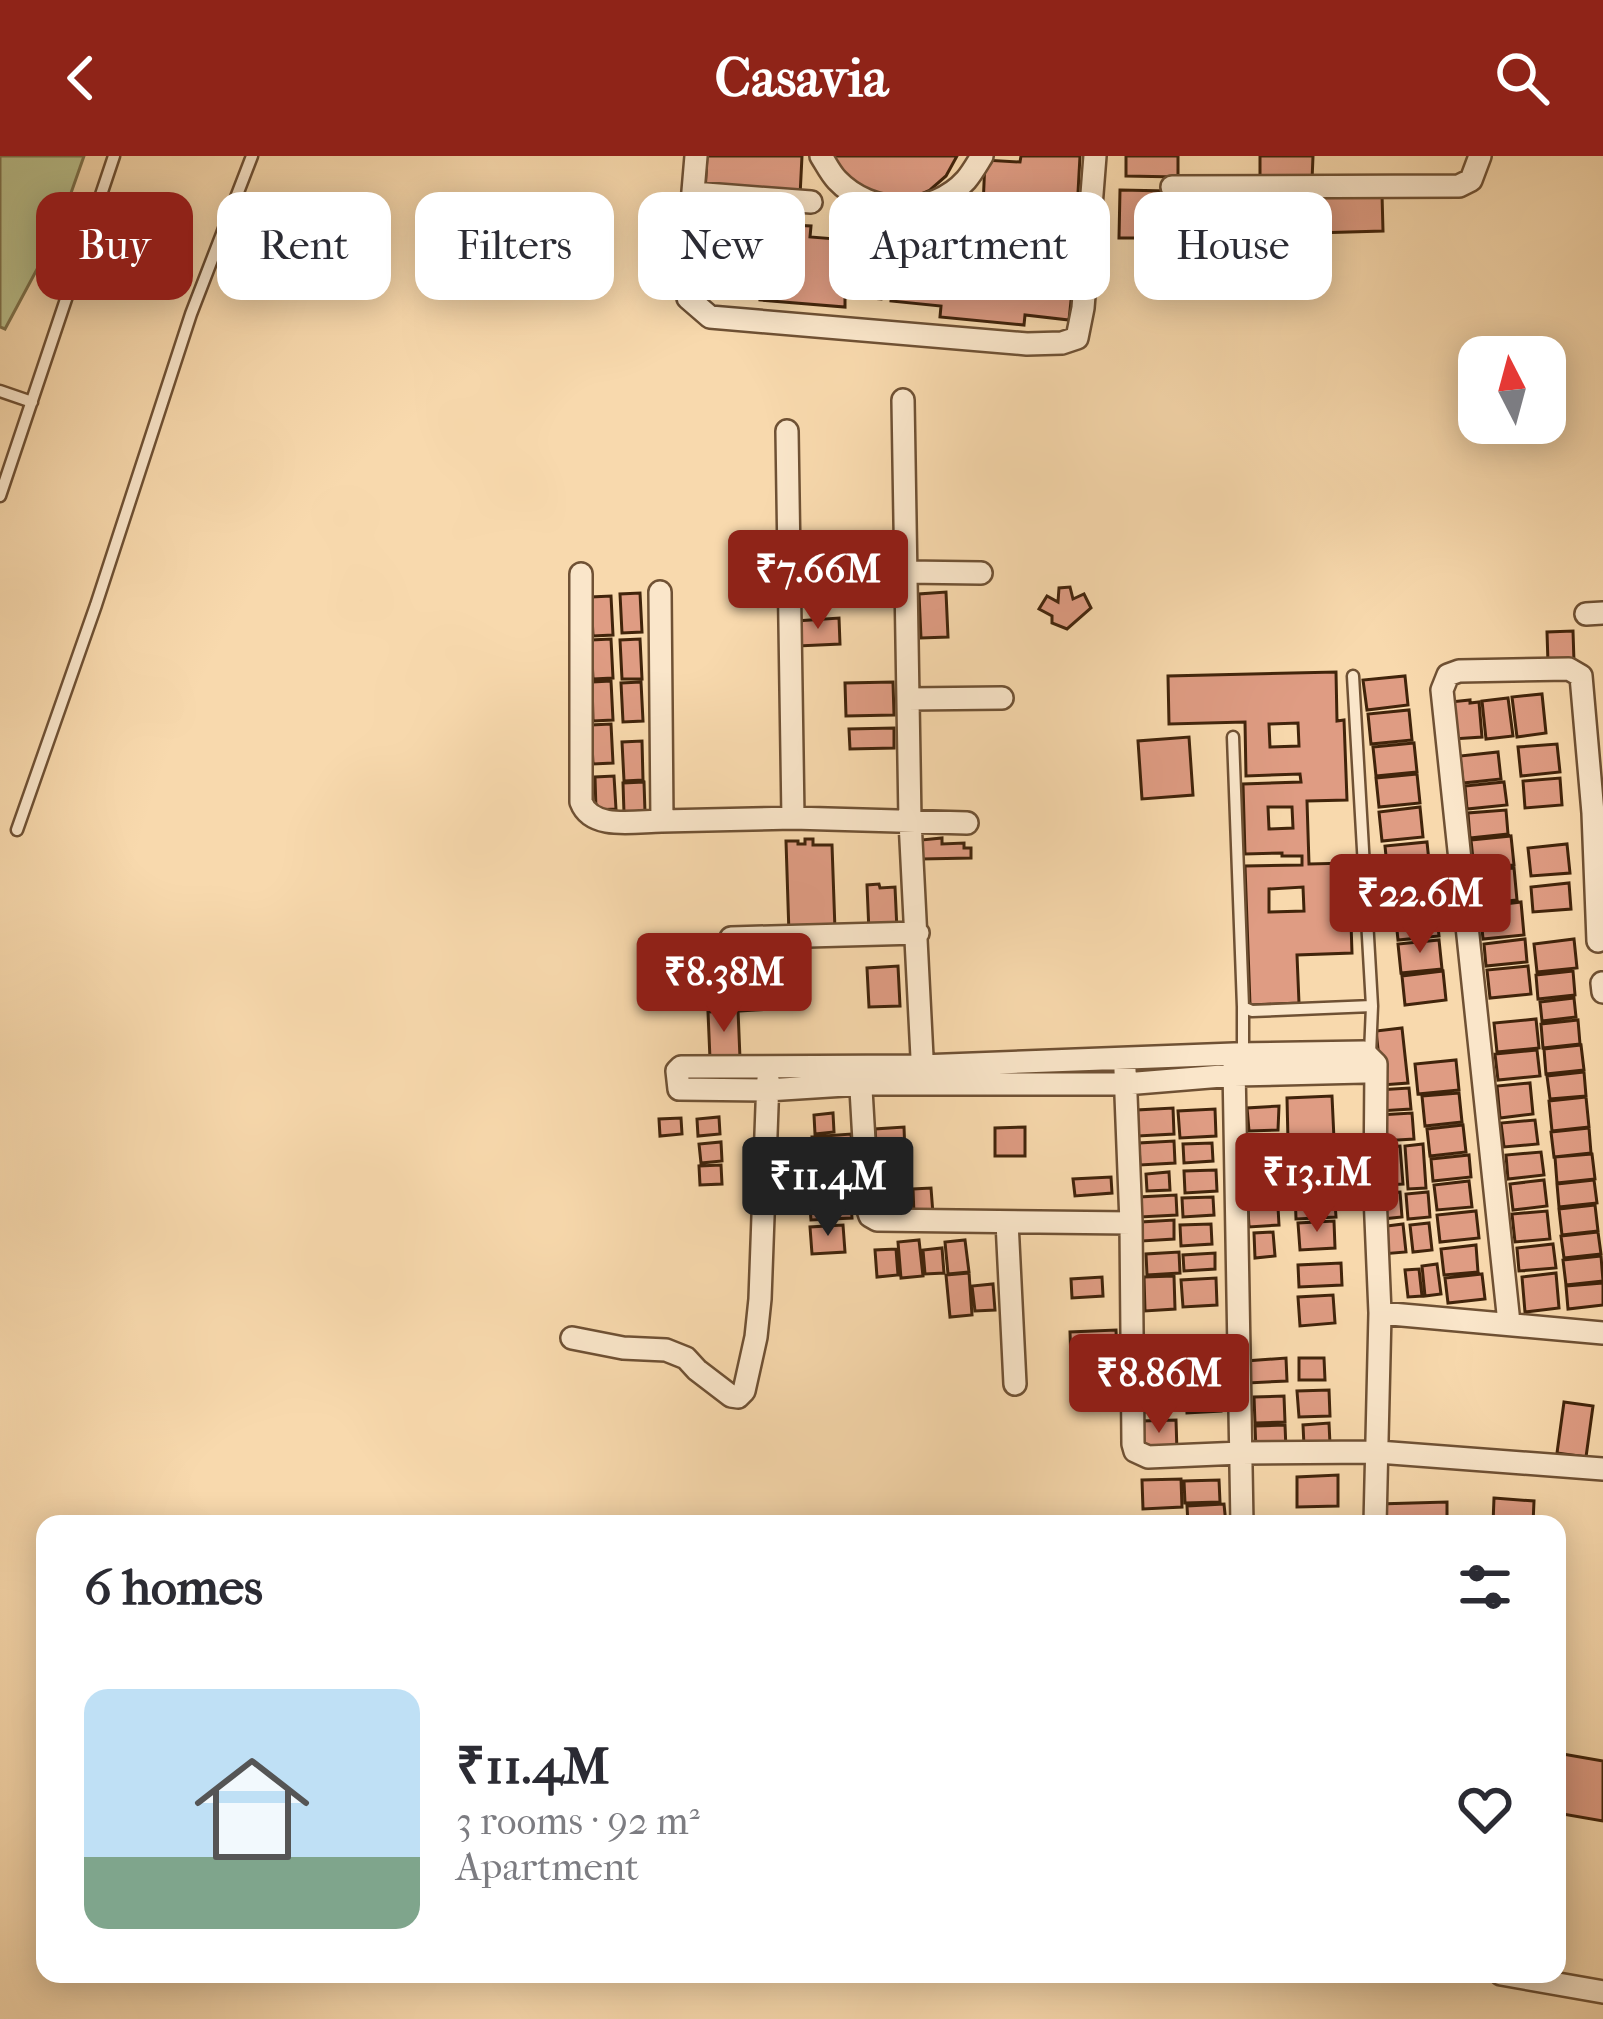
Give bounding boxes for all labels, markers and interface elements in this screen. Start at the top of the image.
icon: back [48,45,114,111]
icon: search [1489,45,1555,111]
text: Casavia [715,47,888,110]
chip: Buy [36,192,193,300]
chip: Rent [217,192,391,300]
chip: Filters [415,192,614,300]
chip: New [638,192,805,300]
chip: Apartment [829,192,1110,300]
chip: House [1134,192,1332,300]
north arrow [1458,336,1566,444]
map controls [1458,336,1566,444]
pin: ₹7.66M [720,530,916,632]
text: ₹7.66M [755,546,881,592]
pin: ₹22.6M [1322,854,1518,956]
text: ₹22.6M [1357,870,1483,916]
pin: ₹8.38M [626,933,822,1035]
text: ₹8.38M [664,949,784,995]
pin: ₹13.1M [1219,1133,1415,1235]
pin: ₹11.4M [730,1137,926,1239]
text: ₹13.1M [1262,1149,1372,1195]
text: ₹11.4M [769,1153,887,1199]
pin: ₹8.86M [1061,1334,1257,1436]
text: ₹8.86M [1096,1350,1222,1396]
icon: filters [1452,1554,1518,1620]
text: 6 homes [84,1557,263,1617]
text: ₹11.4M [456,1736,609,1796]
icon: home [180,1737,324,1881]
icon: heart [1452,1776,1518,1842]
text: 3 rooms · 92 m² [456,1798,700,1844]
text: Apartment [456,1844,639,1890]

